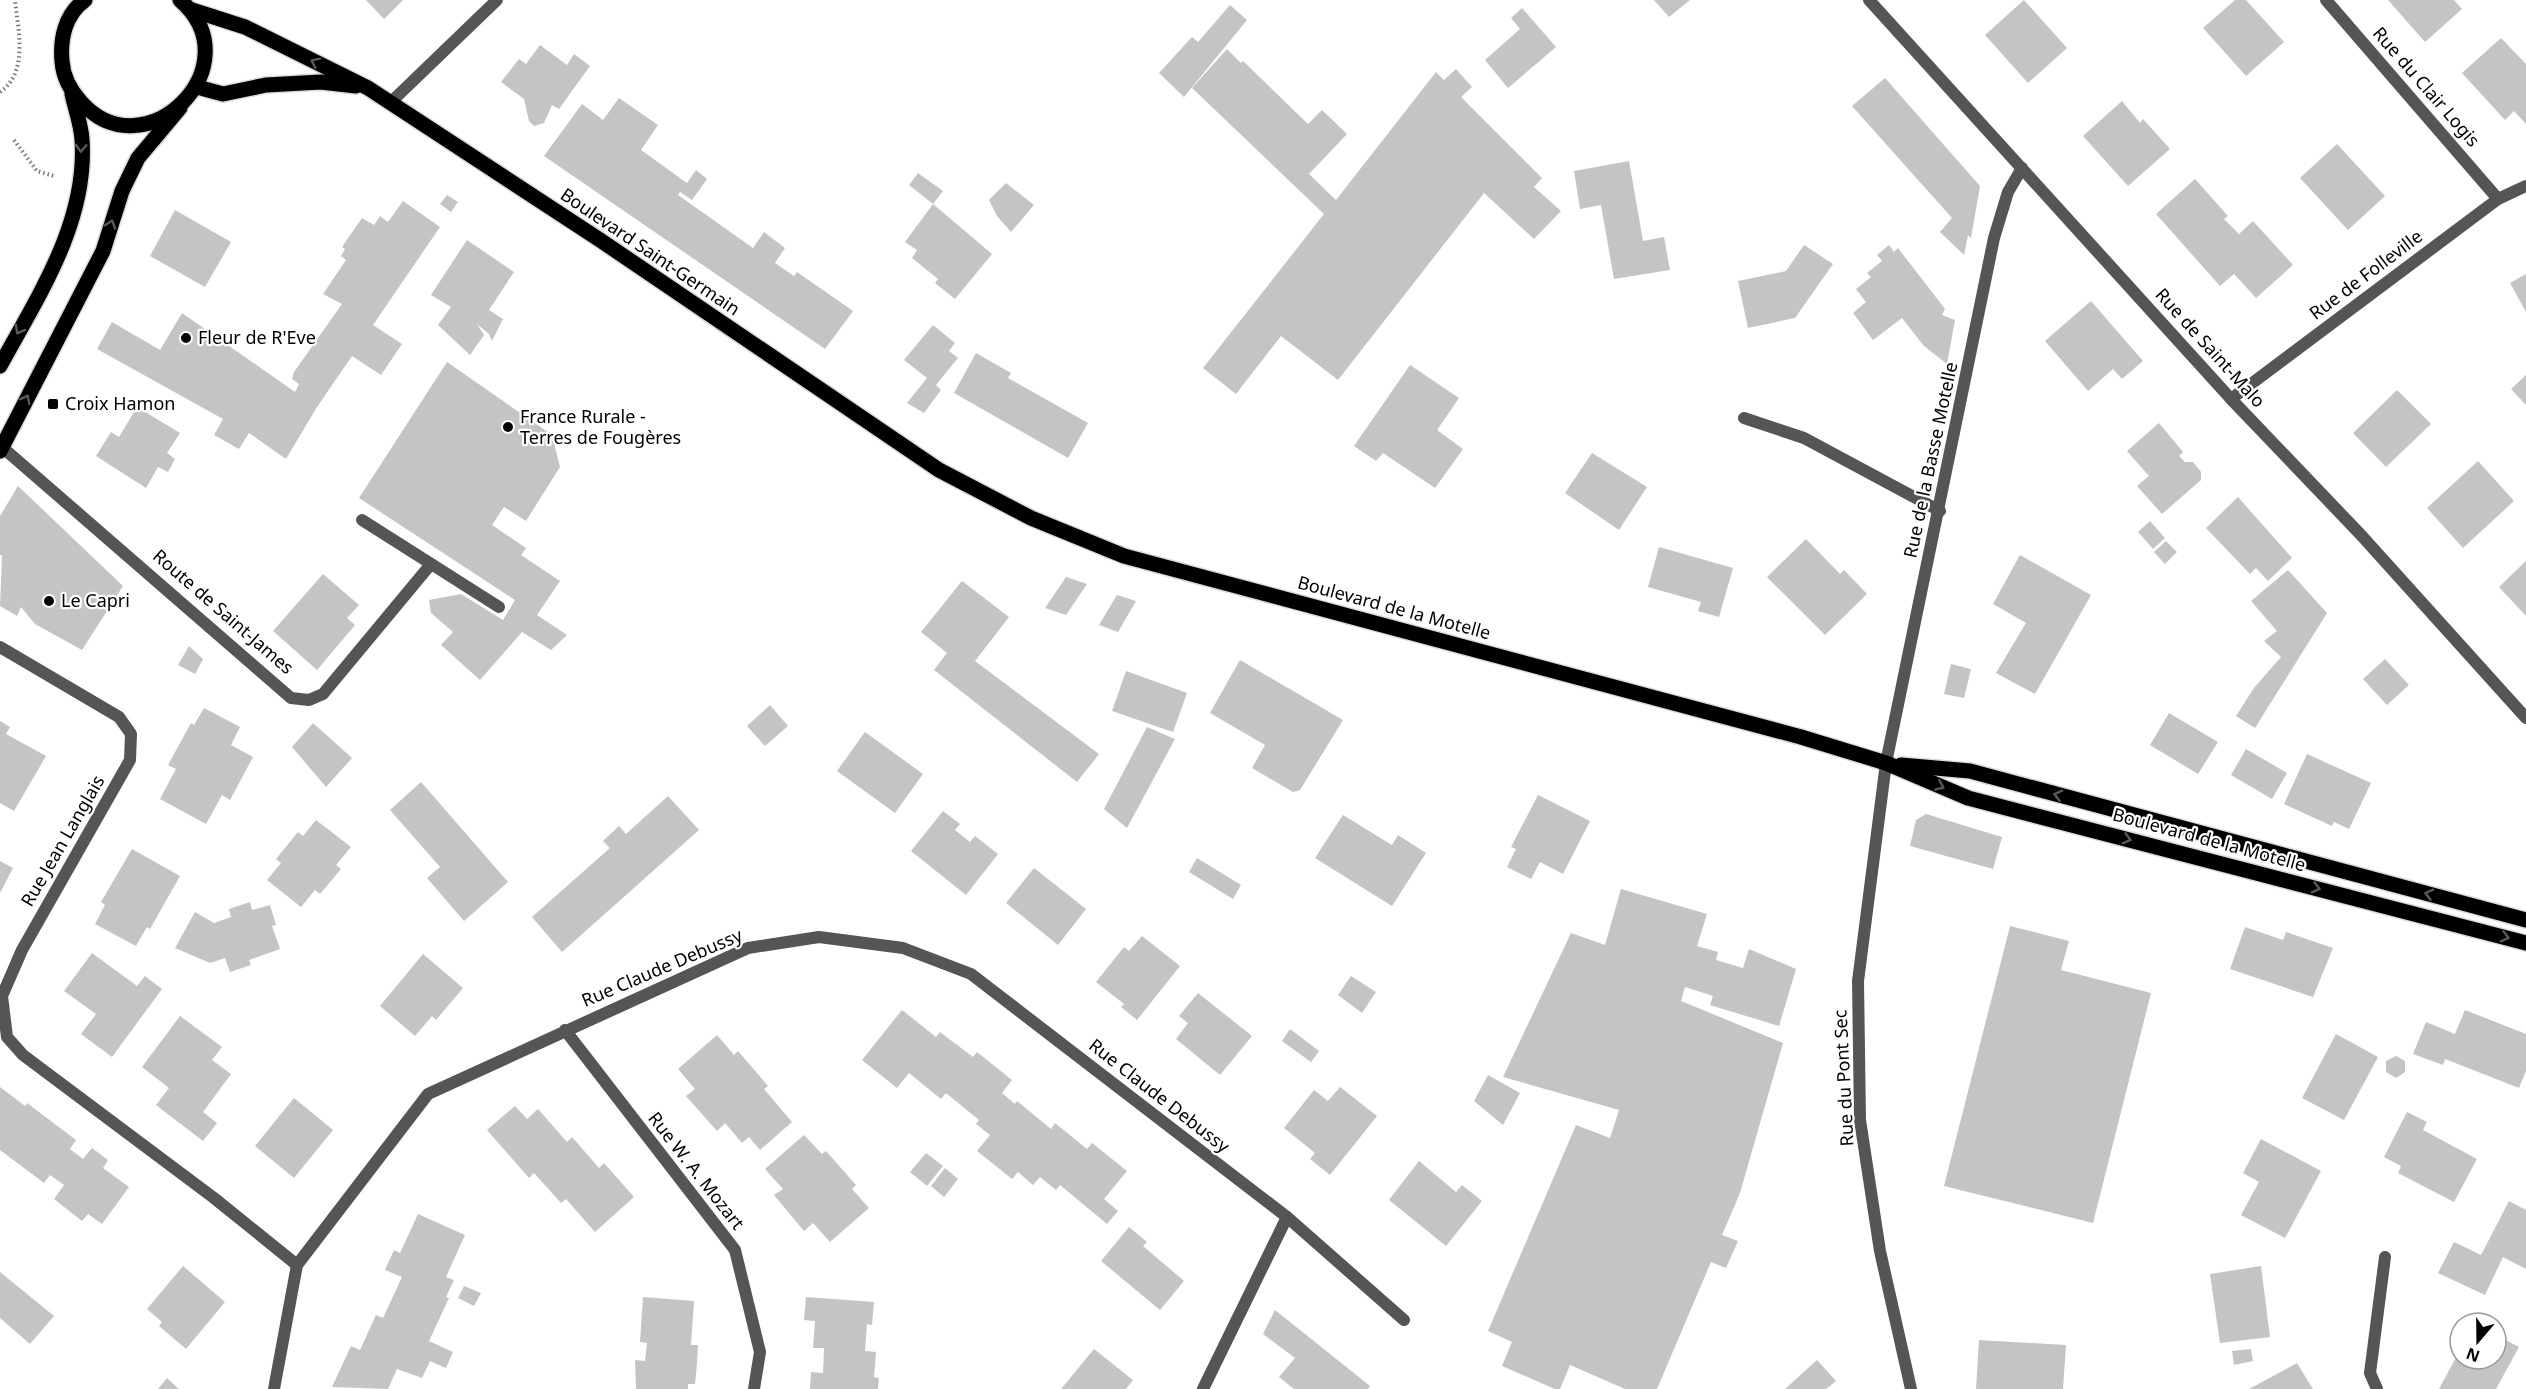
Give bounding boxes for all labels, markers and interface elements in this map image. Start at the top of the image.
street label: Rue du Clair Logis [2368,21,2486,151]
one-way arrow [311,58,322,70]
one-way arrow [75,144,88,153]
street label: Boulevard Saint-Germain [556,182,745,320]
one-way arrow [104,219,117,230]
street label: Rue de Folleville [2304,224,2427,325]
street label: Rue de Saint-Malo [2151,282,2271,412]
one-way arrow [15,324,27,334]
place label: Fleur de R'Eve [198,325,316,349]
marker: Fleur de R'Eve [179,331,193,345]
street label: Rue de la Basse Motelle [1898,360,1963,560]
place label: Croix Hamon [65,391,175,415]
one-way arrow [19,394,31,405]
marker: Croix Hamon [46,397,60,411]
place label: France Rurale - Terres de Fougères [520,404,681,449]
marker: France Rurale - Terres de Fougères [501,420,515,434]
street label: Route de Saint-James [148,543,299,679]
street label: Boulevard de la Motelle [1295,570,1493,644]
place label: Le Capri [61,588,130,612]
marker: Le Capri [42,594,56,608]
street label: Rue Jean Langlais [15,770,109,911]
one-way arrow [1934,779,1945,791]
one-way arrow [2053,789,2063,802]
street label: Boulevard de la Motelle [2110,802,2308,876]
one-way arrow [2122,832,2132,845]
one-way arrow [2311,881,2321,894]
one-way arrow [2424,889,2435,901]
street label: Rue Claude Debussy [578,922,746,1012]
one-way arrow [2500,930,2510,943]
street label: Rue du Pont Sec [1827,1009,1859,1147]
street label: Rue Claude Debussy [1084,1033,1235,1158]
street label: Rue W. A. Mozart [643,1107,751,1235]
north arrow [2448,1311,2508,1371]
text: N [2463,1343,2483,1368]

